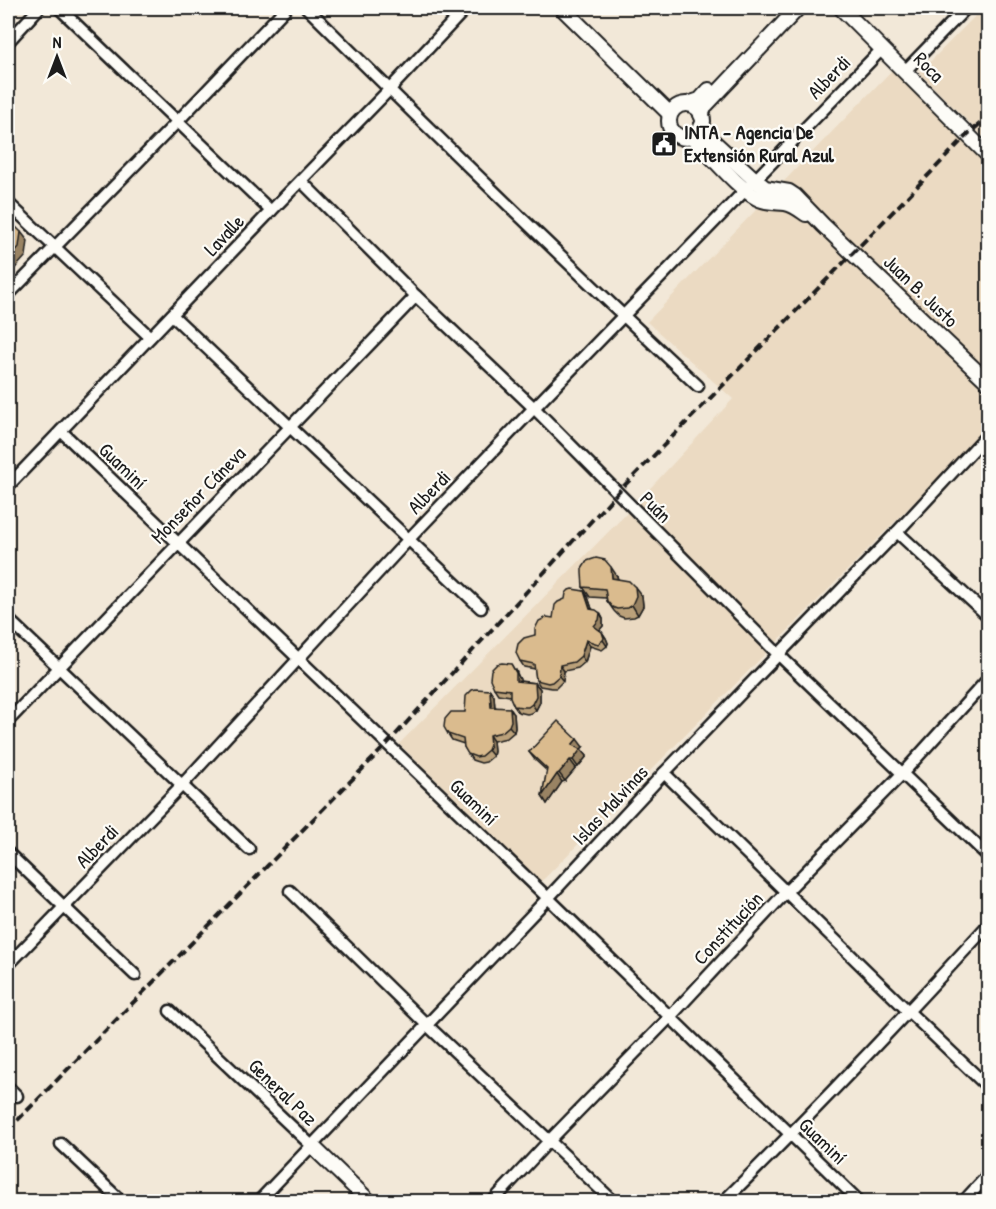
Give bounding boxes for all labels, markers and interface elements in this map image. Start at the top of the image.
north arrow [27,27,87,87]
text: N [53,31,62,53]
street label: Roca [908,46,951,88]
street label: Alberdi [801,49,856,104]
place label: INTA - Agencia De Extensión Rural Azul [684,118,834,168]
public building icon: INTA - Agencia De Extensión Rural Azul [649,129,679,159]
street label: Lavalle [197,208,250,261]
street label: Juan B. Justo [878,248,965,333]
street label: Guaminí [93,436,153,495]
street label: Monseñor Cáneva [144,440,251,549]
street label: Alberdi [401,464,456,519]
street label: Puán [635,485,678,528]
street label: Islas Malvinas [566,759,654,850]
street label: Guaminí [444,772,504,831]
street label: Alberdi [69,818,124,873]
street label: Constitución [687,885,769,970]
street label: General Paz [243,1052,324,1132]
street label: Guaminí [793,1111,853,1170]

